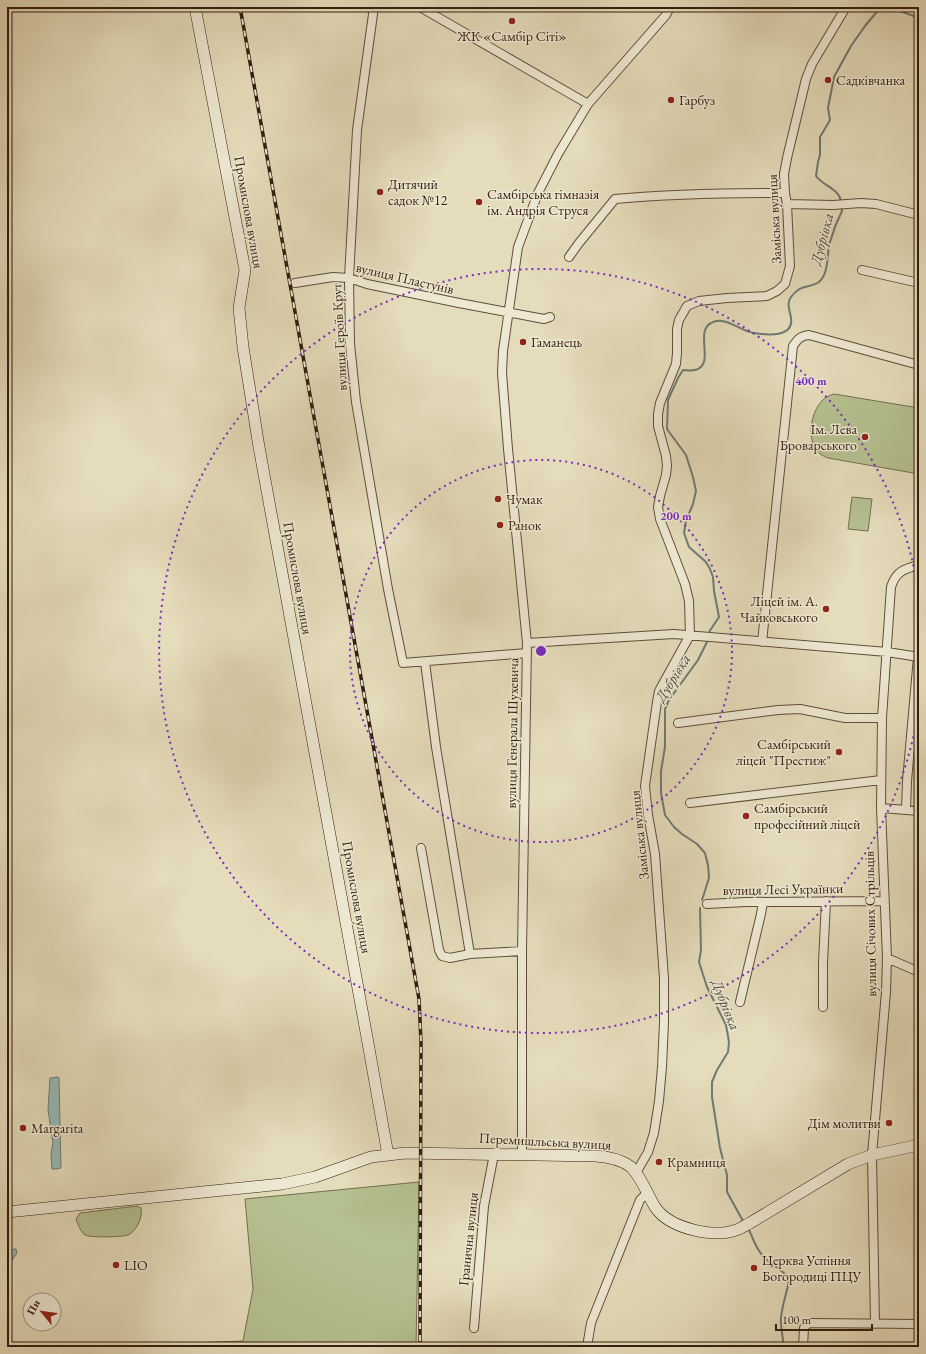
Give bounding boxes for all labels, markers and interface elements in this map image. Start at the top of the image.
marker: ЖК «Самбір Сіті» [507,16,517,26]
place label: ЖК «Самбір Сіті» [456,27,567,45]
place label: Садкiвчанка [836,71,905,89]
marker: Садкiвчанка [823,75,833,85]
place label: Гарбуз [679,91,715,109]
marker: Гарбуз [666,95,676,105]
street label: Промислова вулиця [230,154,268,270]
street label: Заміська вулиця [763,174,785,264]
place label: Дитячий садок №12 [388,175,448,209]
place label: Самбірська гімназія ім. Андрія Струся [487,185,599,219]
marker: Дитячий садок №12 [375,187,385,197]
marker: Самбірська гімназія ім. Андрія Струся [474,197,484,207]
water label: Дубрівка [805,211,838,268]
street label: вулиця Пластунів [354,258,456,298]
street label: вулиця Героїв Крут [327,282,351,391]
place label: Гаманець [531,333,583,351]
marker: Гаманець [518,337,528,347]
text: 400 m [795,373,827,389]
place label: Ім. Лева Броварського [780,420,857,454]
marker: Ім. Лева Броварського [860,432,870,442]
place label: Чумак [506,490,543,508]
marker: Чумак [493,494,503,504]
text: 200 m [660,508,692,524]
place label: Ранок [508,516,542,534]
street label: Промислова вулиця [279,520,317,636]
marker: Ранок [495,520,505,530]
place label: Ліцей ім. А. Чайковського [740,592,818,626]
marker: Ліцей ім. А. Чайковського [821,604,831,614]
centre of rings [534,644,548,658]
water label: Дубрівка [650,650,695,706]
street label: вулиця Генерала Шухевича [502,657,522,808]
place label: Самбірський ліцей "Престиж" [736,735,832,769]
marker: Самбірський ліцей "Престиж" [834,747,844,757]
street label: Заміська вулиця [625,789,653,881]
place label: Самбірський професійний ліцей [754,799,861,833]
marker: Самбірський професійний ліцей [741,811,751,821]
street label: Промислова вулиця [338,839,376,955]
street label: вулиця Січових Стрільців [860,851,880,997]
street label: вулиця Лесі Українки [722,879,844,899]
water label: Дубрівка [707,976,745,1033]
place label: Дім молитви [808,1114,882,1132]
marker: Дім молитви [884,1118,894,1128]
place label: Margarita [31,1119,84,1137]
marker: Margarita [18,1123,28,1133]
street label: Перемишльська вулиця [478,1129,612,1153]
place label: Крамниця [667,1153,726,1171]
marker: Крамниця [654,1157,664,1167]
street label: Гранична вулиця [454,1191,482,1287]
place label: Церква Успіння Богородиці ПЦУ [762,1251,862,1285]
place label: LIO [124,1256,148,1274]
marker: LIO [111,1260,121,1270]
marker: Церква Успіння Богородиці ПЦУ [749,1263,759,1273]
north arrow [22,1292,62,1332]
text: Пн [23,1297,43,1317]
scale bar [776,1306,872,1332]
text: 100 m [782,1312,812,1328]

